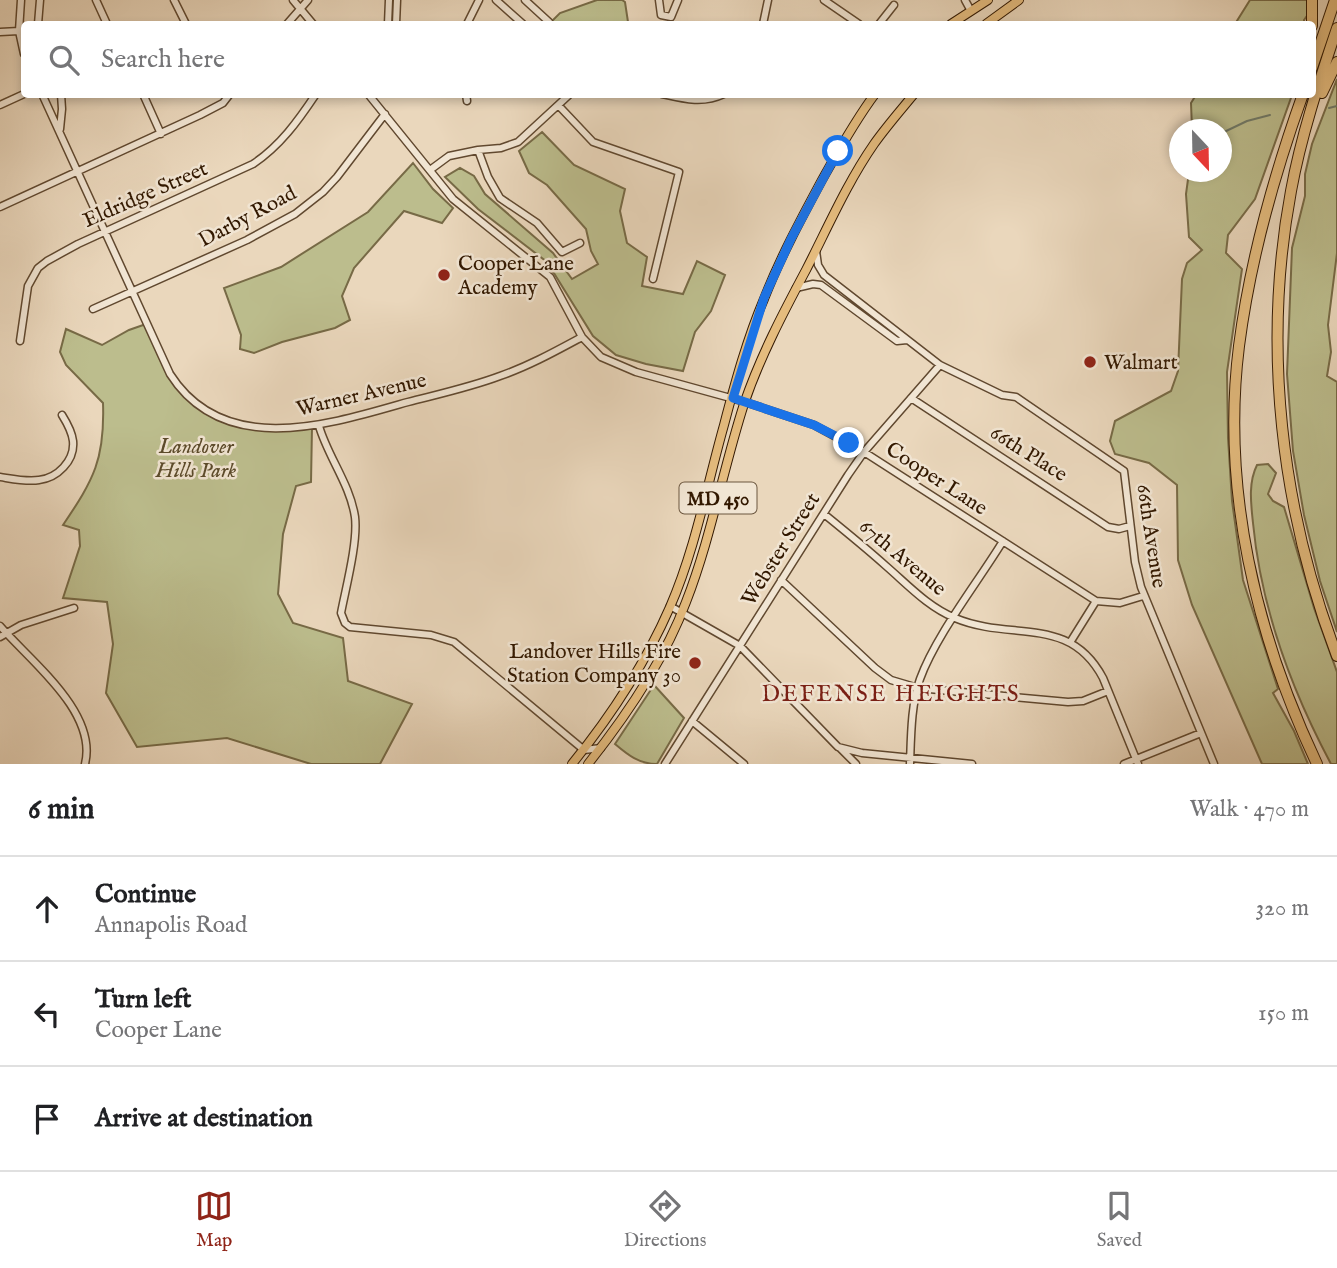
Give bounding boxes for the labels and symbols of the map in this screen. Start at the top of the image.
north arrow [1169,119,1232,182]
route start [822,135,853,166]
street label: Eldridge Street [79,156,212,235]
street label: Darby Road [194,180,302,254]
place label: Cooper Lane Academy [457,251,574,302]
marker: Cooper Lane Academy [436,267,452,283]
place label: Walmart [1104,350,1178,377]
marker: Walmart [1082,354,1098,370]
street label: Warner Avenue [294,367,429,424]
street label: 66th Place [984,420,1072,489]
route end [833,427,864,458]
park label: Landover Hills Park [155,434,237,485]
street label: Cooper Lane [880,436,992,522]
road number: MD 450 [680,482,756,513]
street label: 66th Avenue [1129,482,1172,590]
street label: Webster Street [736,488,827,611]
street label: 67th Avenue [853,514,952,603]
place label: Landover Hills Fire Station Company 30 [507,639,681,690]
marker: Landover Hills Fire Station Company 30 [687,655,703,671]
district label: DEFENSE HEIGHTS [762,680,1020,709]

